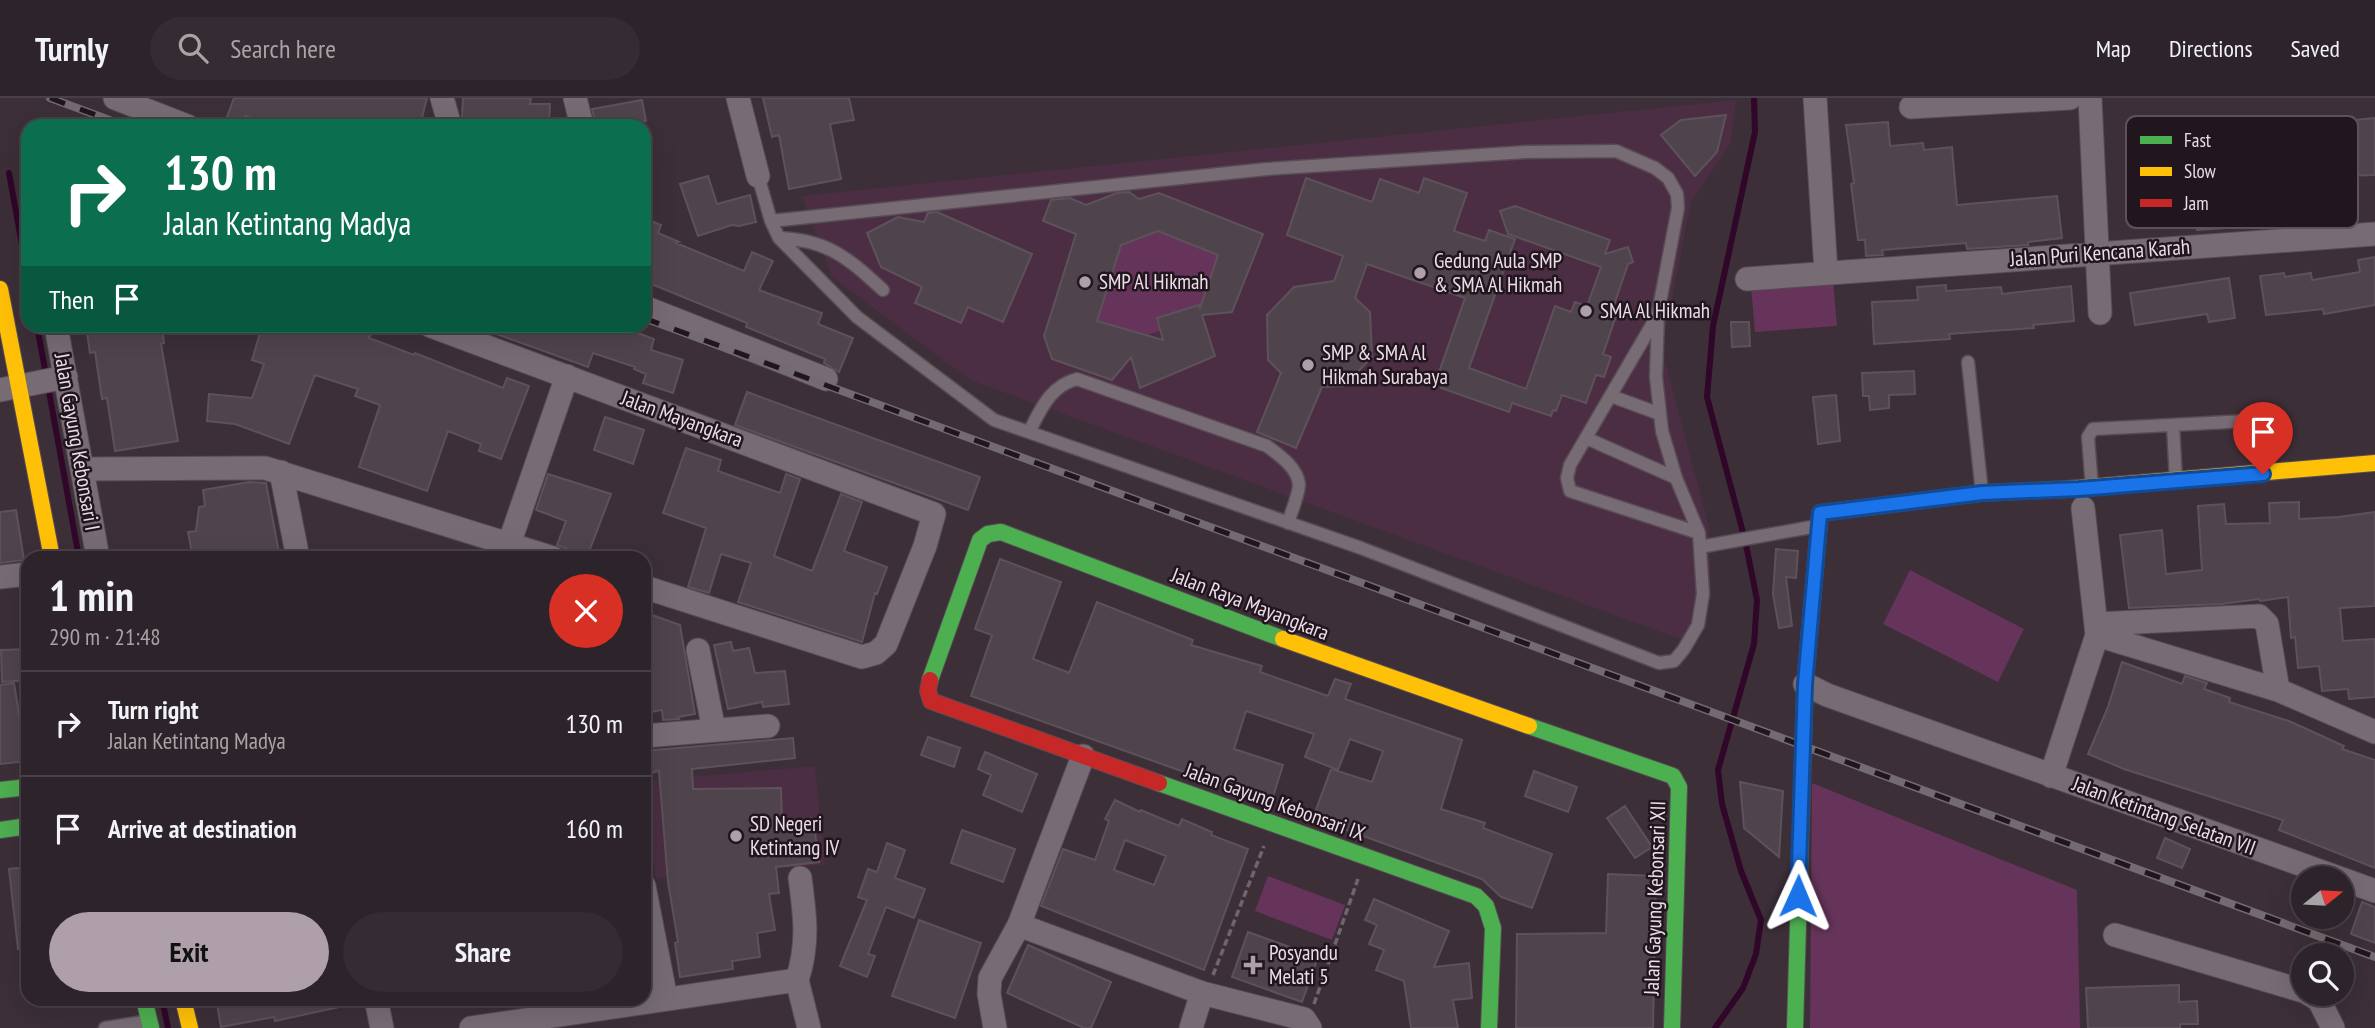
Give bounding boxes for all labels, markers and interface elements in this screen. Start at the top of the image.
search box [150,17,640,80]
text: Turnly [35,27,108,70]
icon: search [174,29,212,67]
text: Search here [230,32,336,65]
text: Map [2096,33,2131,64]
text: Directions [2169,33,2253,64]
text: Saved [2291,33,2340,64]
legend [2126,116,2358,228]
text: Fast [2184,128,2212,152]
text: 130 m [164,140,277,204]
icon: right [49,147,140,238]
text: Slow [2184,159,2217,183]
text: Jam [2183,191,2209,215]
text: Jalan Ketintang Madya [164,202,411,244]
street label: Jalan Puri Kencana Karah [2008,233,2191,272]
place label: Gedung Aula SMP & SMA Al Hikmah [1434,247,1562,298]
marker: Gedung Aula SMP & SMA Al Hikmah [1412,265,1428,281]
place label: SMP Al Hikmah [1099,268,1209,295]
marker: SMP Al Hikmah [1077,274,1093,290]
icon: arrive [108,280,146,318]
text: Then [49,283,94,316]
place label: SMA Al Hikmah [1600,297,1710,324]
marker: SMA Al Hikmah [1578,303,1594,319]
place label: SMP & SMA Al Hikmah Surabaya [1322,339,1448,390]
street label: Jalan Gayung Kebonsari I [48,350,106,533]
marker: SMP & SMA Al Hikmah Surabaya [1300,357,1316,373]
street label: Jalan Mayangkara [617,384,747,453]
pin [2233,402,2293,474]
icon: arrive [2244,413,2282,451]
street label: Jalan Raya Mayangkara [1167,561,1333,646]
text: 1 min [49,568,134,623]
button: close [549,574,623,648]
text: 290 m · 21:48 [49,622,161,651]
text: Turn right [108,693,199,726]
icon: right [49,705,87,743]
text: 130 m [565,707,623,740]
text: Jalan Ketintang Madya [108,726,286,755]
street label: Jalan Gayung Kebonsari IX [1180,756,1370,847]
street label: Jalan Ketintang Selatan VII [2068,770,2259,861]
street label: Jalan Gayung Kebonsari XII [1638,800,1671,997]
icon: arrive [49,810,87,848]
place label: SD Negeri Ketintang IV [750,810,840,861]
text: Arrive at destination [108,812,297,845]
text: 160 m [565,812,623,845]
marker: SD Negeri Ketintang IV [728,828,744,844]
position arrow [1761,859,1835,933]
north arrow [2291,866,2354,929]
map controls [2291,866,2354,1006]
button: Exit [49,912,329,992]
button: Share [343,912,623,992]
place label: Posyandu Melati 5 [1269,939,1338,990]
button: search [2291,943,2354,1006]
marker: Posyandu Melati 5 [1243,955,1263,975]

